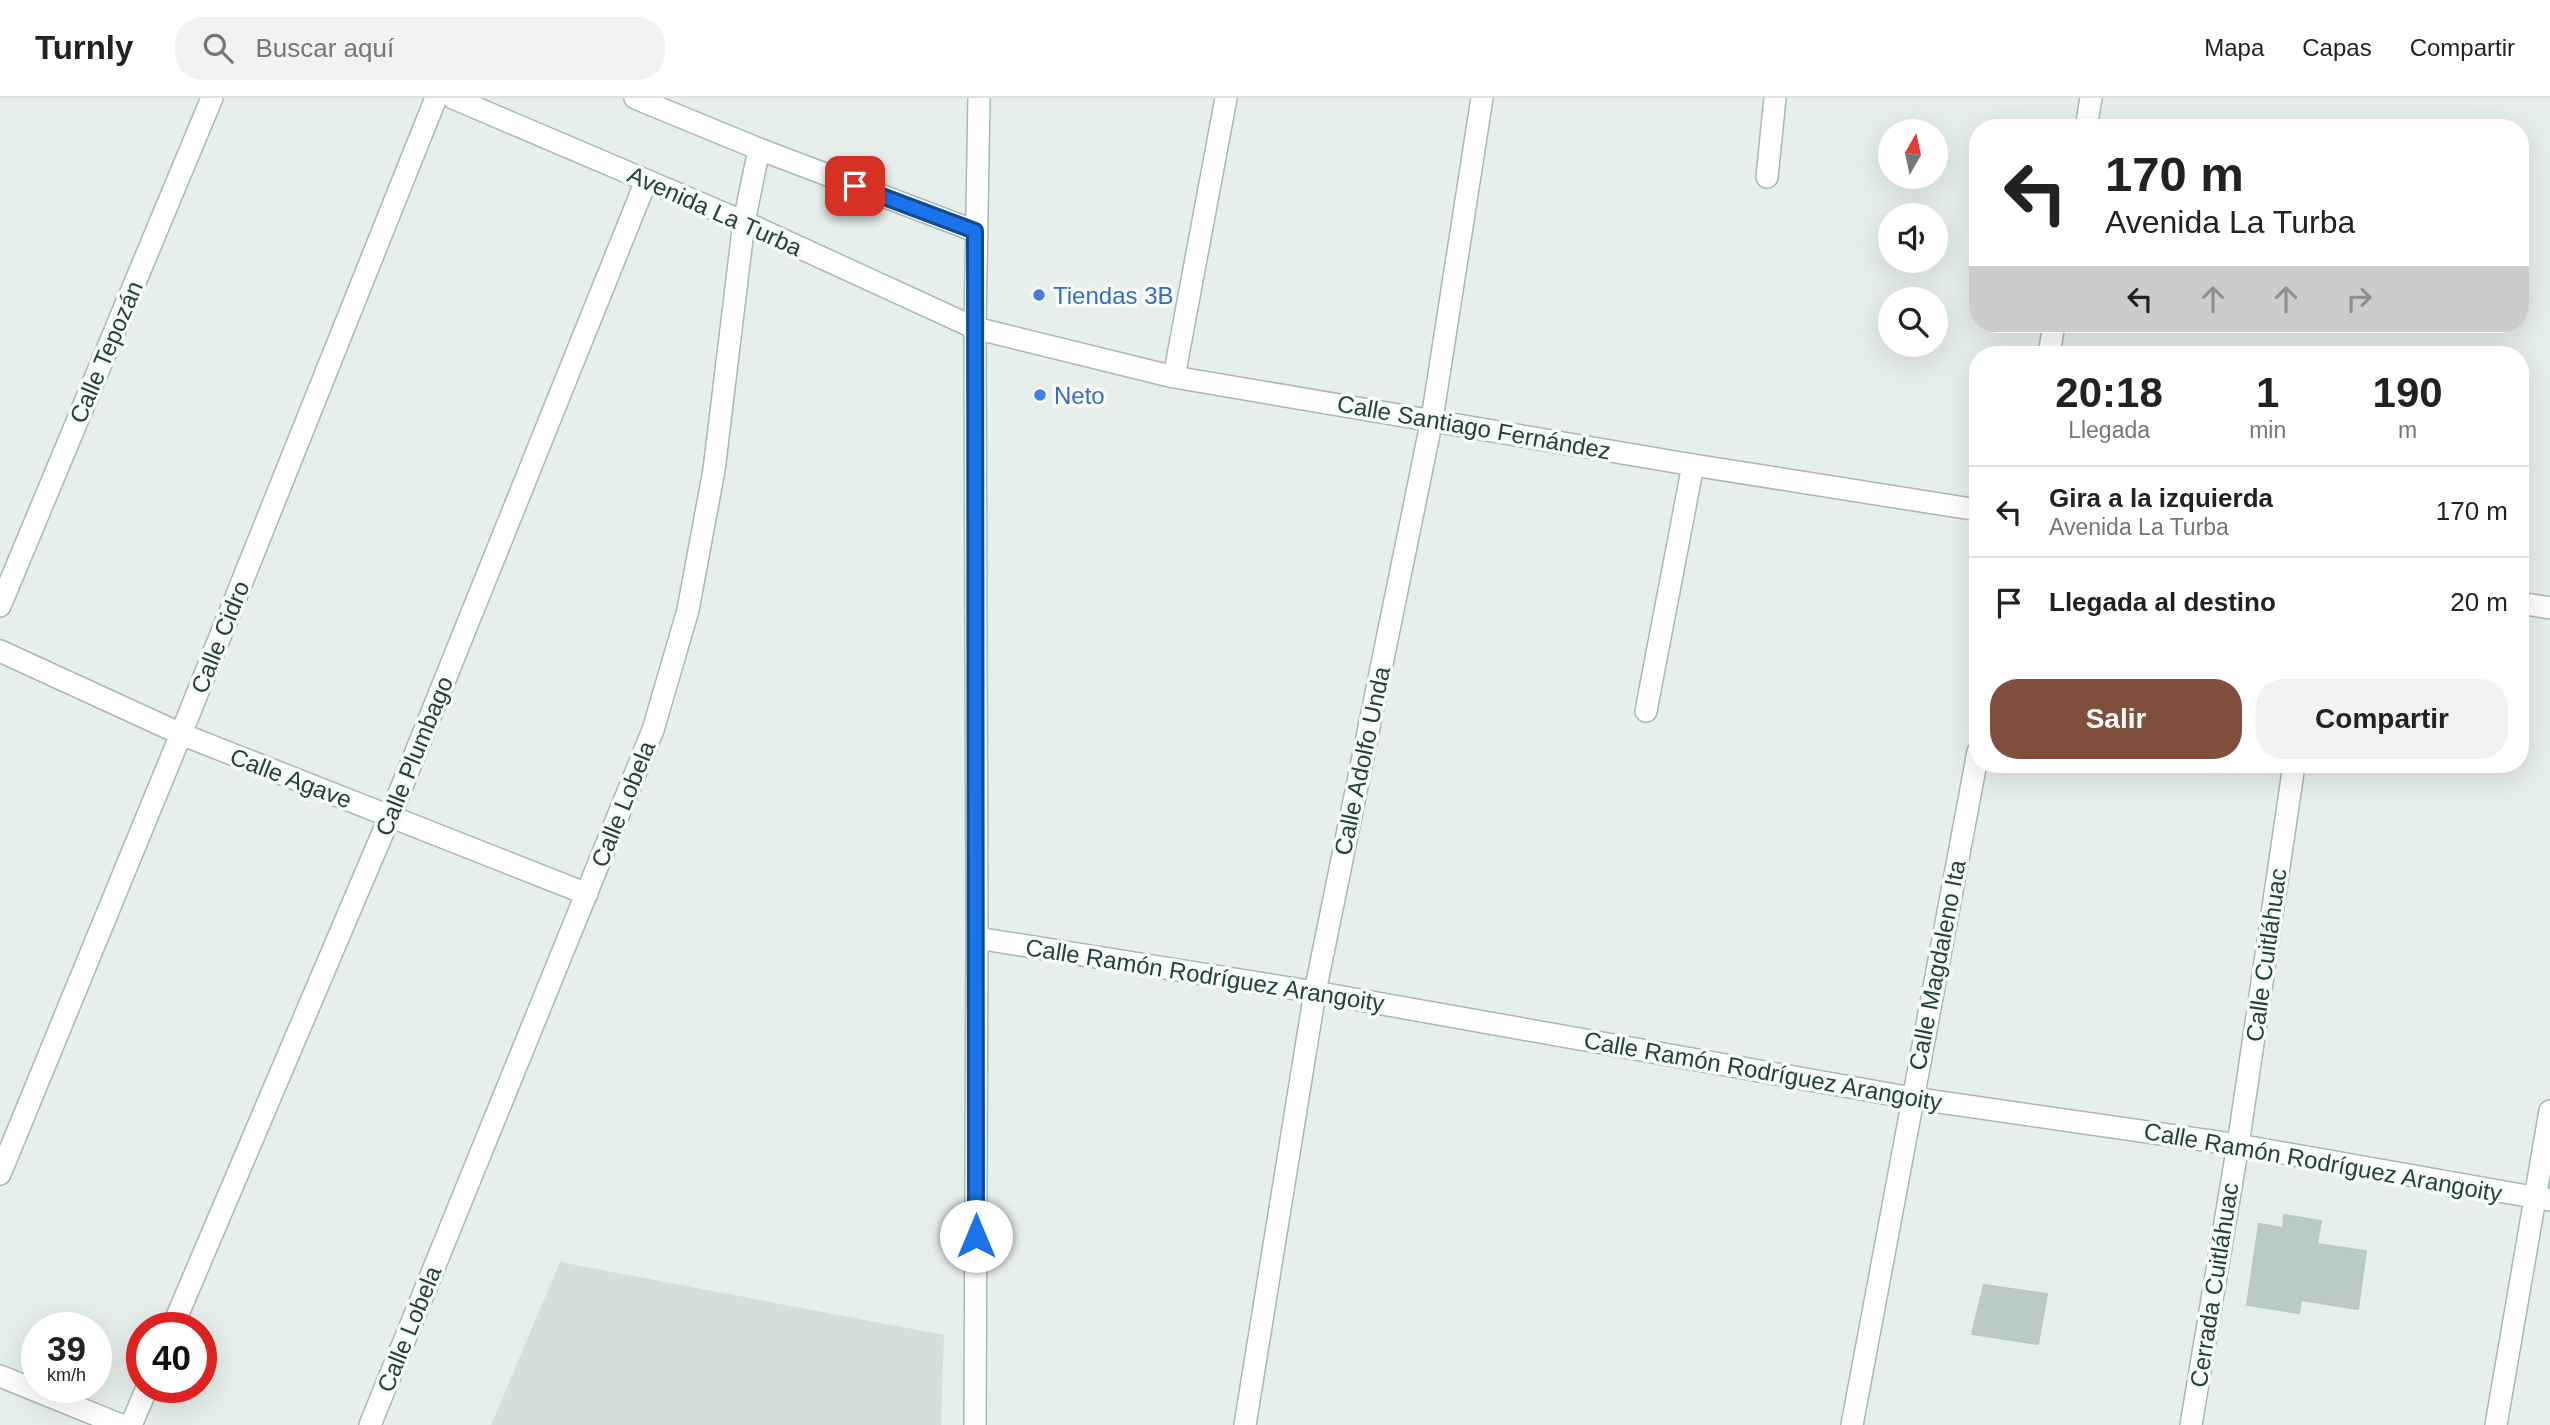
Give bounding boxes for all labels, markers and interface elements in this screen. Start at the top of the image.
search box [175,17,665,80]
text: Turnly [35,29,133,66]
icon: search [199,29,237,67]
text: Buscar aquí [255,33,394,63]
text: Mapa [2204,34,2264,61]
text: Capas [2302,34,2372,61]
text: Compartir [2410,34,2515,61]
north arrow [1878,119,1948,189]
map controls [1878,119,1948,357]
icon: left [1990,147,2081,238]
text: 170 m [2105,147,2244,201]
pin [825,156,885,216]
street label: Avenida La Turba [624,160,807,262]
icon: arrive [836,167,874,205]
button: sound [1878,203,1948,273]
text: Avenida La Turba [2105,204,2355,240]
street label: Calle Tepozán [64,277,148,427]
icon: left [2121,280,2159,318]
icon: ahead [2194,280,2232,318]
icon: ahead [2267,280,2305,318]
icon: right [2340,280,2378,318]
place label: Tiendas 3B [1053,282,1174,309]
marker: Tiendas 3B [1031,287,1047,303]
button: search [1878,287,1948,357]
text: 20:18 [2055,369,2163,416]
text: 1 [2256,369,2279,416]
text: 190 [2373,369,2443,416]
place label: Neto [1054,382,1105,409]
marker: Neto [1032,387,1048,403]
street label: Calle Santiago Fernández [1335,390,1613,464]
text: Llegada [2068,417,2150,443]
text: min [2249,417,2286,443]
text: m [2398,417,2417,443]
text: Gira a la izquierda [2049,483,2273,513]
icon: left [1990,493,2028,531]
text: 170 m [2436,496,2508,526]
text: Avenida La Turba [2049,514,2229,540]
street label: Calle Cidro [185,577,255,697]
icon: arrive [1990,584,2028,622]
text: Llegada al destino [2049,587,2276,617]
text: 20 m [2450,587,2508,617]
street label: Calle Adolfo Unda [1329,664,1395,858]
street label: Calle Plumbago [370,672,458,840]
button: Salir [1990,679,2242,759]
button: Compartir [2256,679,2508,759]
street label: Calle Lobela [585,736,661,871]
street label: Calle Agave [226,742,356,814]
street label: Calle Magdaleno Ita [1903,857,1971,1072]
street label: Calle Cuitláhuac [2240,867,2292,1043]
street label: Calle Ramón Rodríguez Arangoity [1024,933,1386,1017]
street label: Calle Ramón Rodríguez Arangoity [1582,1026,1944,1116]
street label: Calle Ramón Rodríguez Arangoity [2142,1117,2504,1207]
street label: Cerrada Cuitláhuac [2184,1181,2244,1389]
position arrow [939,1199,1013,1273]
street label: Calle Lobela [371,1261,447,1396]
speed limit sign: 40 [126,1312,217,1403]
text: 39 [47,1329,86,1368]
text: km/h [47,1365,86,1385]

